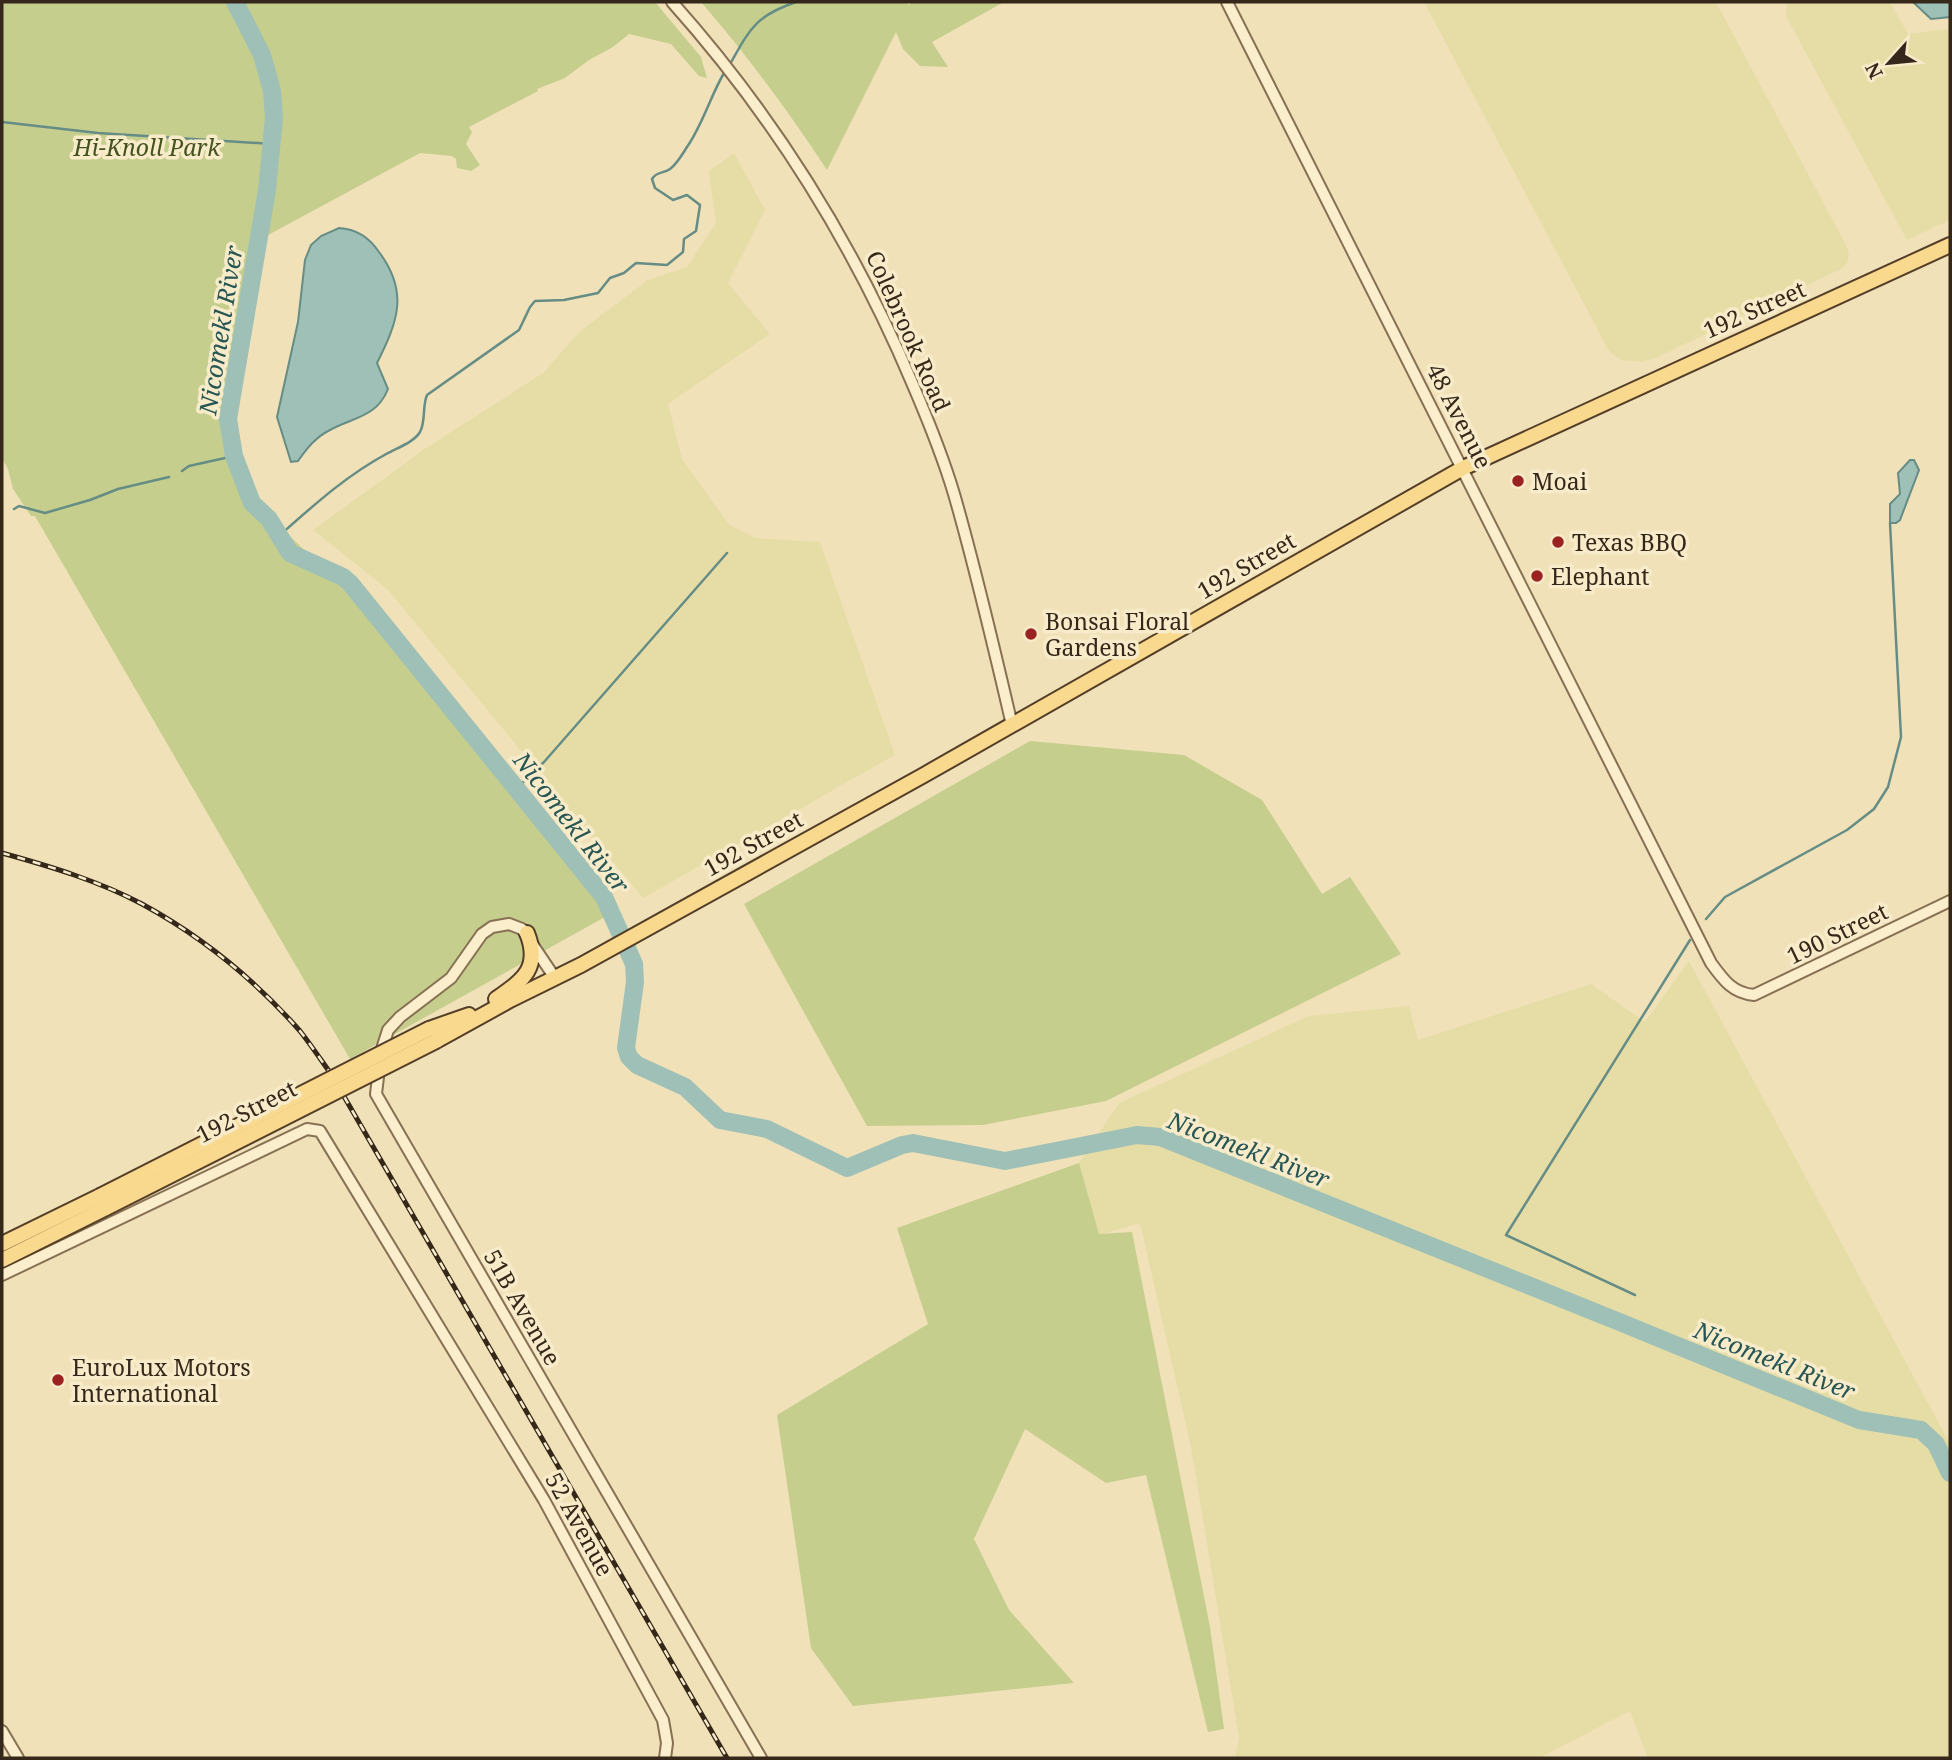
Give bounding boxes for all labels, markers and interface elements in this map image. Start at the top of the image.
north arrow [1854,28,1924,98]
text: N [1859,58,1889,83]
park label: Hi-Knoll Park [73,131,221,163]
water label: Nicomekl River [190,242,250,418]
street label: Colebrook Road [859,245,959,417]
street label: 192 Street [1698,272,1810,346]
street label: 48 Avenue [1420,358,1500,474]
place label: Moai [1532,465,1588,497]
marker: Moai [1510,473,1526,489]
street label: 192 Street [1191,524,1301,606]
place label: Texas BBQ [1572,526,1687,558]
marker: Texas BBQ [1550,534,1566,550]
place label: Elephant [1551,560,1649,592]
marker: Elephant [1529,568,1545,584]
place label: Bonsai Floral Gardens [1045,605,1189,663]
marker: Bonsai Floral Gardens [1023,626,1039,642]
water label: Nicomekl River [506,744,638,900]
street label: 192 Street [698,803,808,883]
street label: 190 Street [1781,895,1893,971]
street label: 192 Street [190,1072,302,1150]
water label: Nicomekl River [1162,1103,1335,1195]
street label: 51B Avenue [477,1243,569,1371]
water label: Nicomekl River [1689,1312,1861,1408]
place label: EuroLux Motors International [72,1351,251,1409]
marker: EuroLux Motors International [50,1372,66,1388]
street label: 52 Avenue [538,1466,622,1582]

